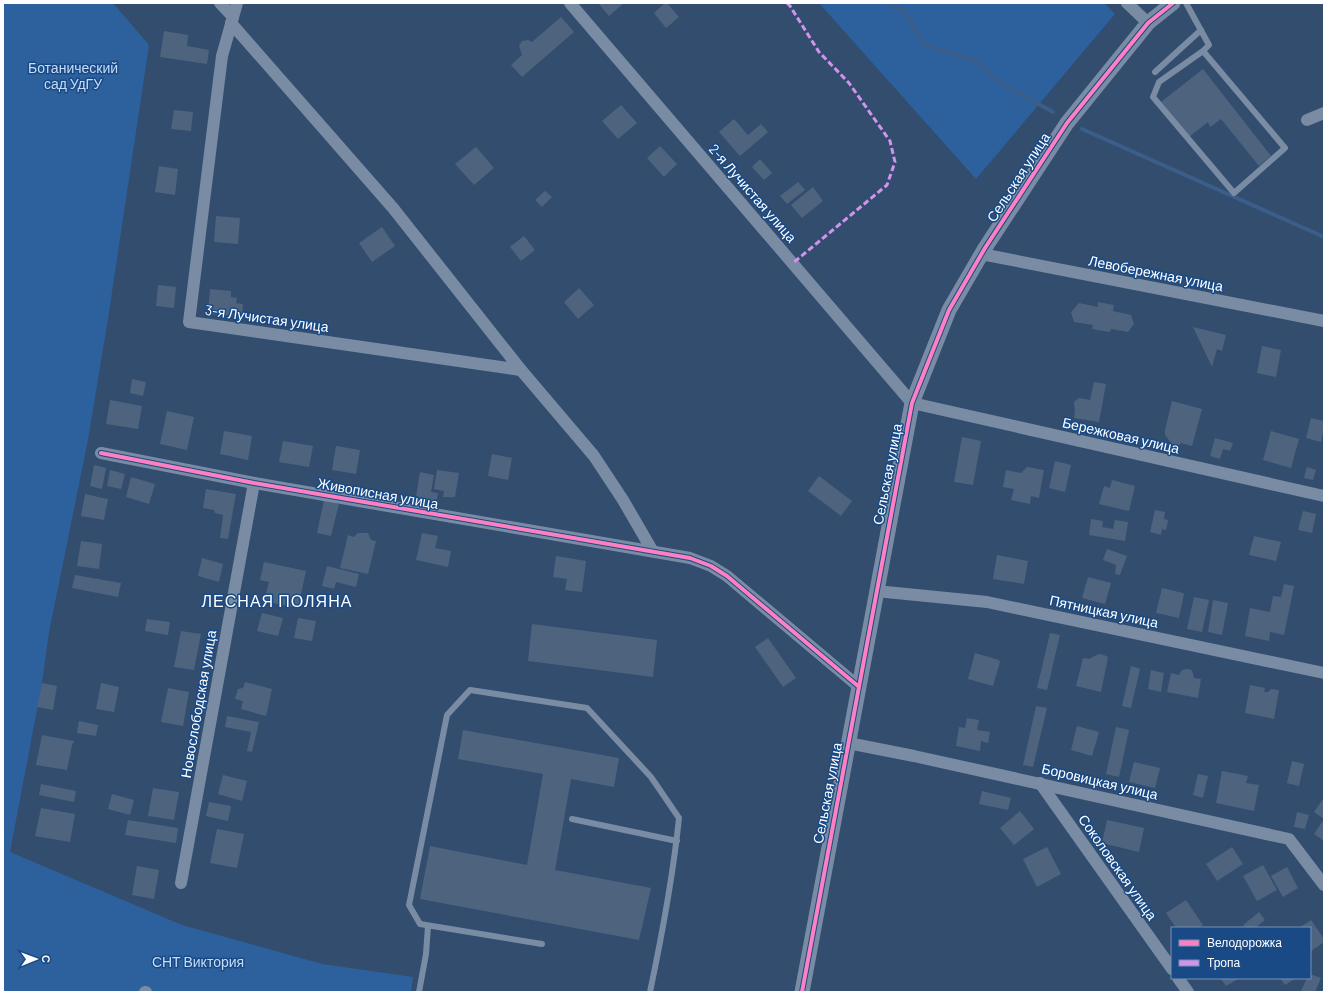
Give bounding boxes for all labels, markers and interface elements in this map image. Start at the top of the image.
park label: Ботанический сад УдГУ [28,59,118,92]
street label: Сельская улица [983,129,1053,225]
street label: 2-я Лучистая улица [706,140,800,246]
street label: Левобережная улица [1087,252,1225,294]
street label: 3-я Лучистая улица [204,301,330,335]
street label: Бережковая улица [1061,413,1181,457]
street label: Сельская улица [869,422,905,526]
street label: Живописная улица [316,474,440,512]
district label: ЛЕСНАЯ ПОЛЯНА [202,591,352,610]
street label: Пятницкая улица [1048,591,1160,631]
street label: Новослободская улица [177,629,219,779]
street label: Сельская улица [809,741,845,845]
street label: Боровицкая улица [1040,759,1160,803]
street label: Соколовская улица [1075,811,1161,923]
legend [1171,927,1311,979]
text: Велодорожка [1207,935,1282,950]
north arrow [16,939,56,979]
park label: СНТ Виктория [152,953,244,970]
text: С [40,955,53,963]
text: Тропа [1207,955,1241,970]

